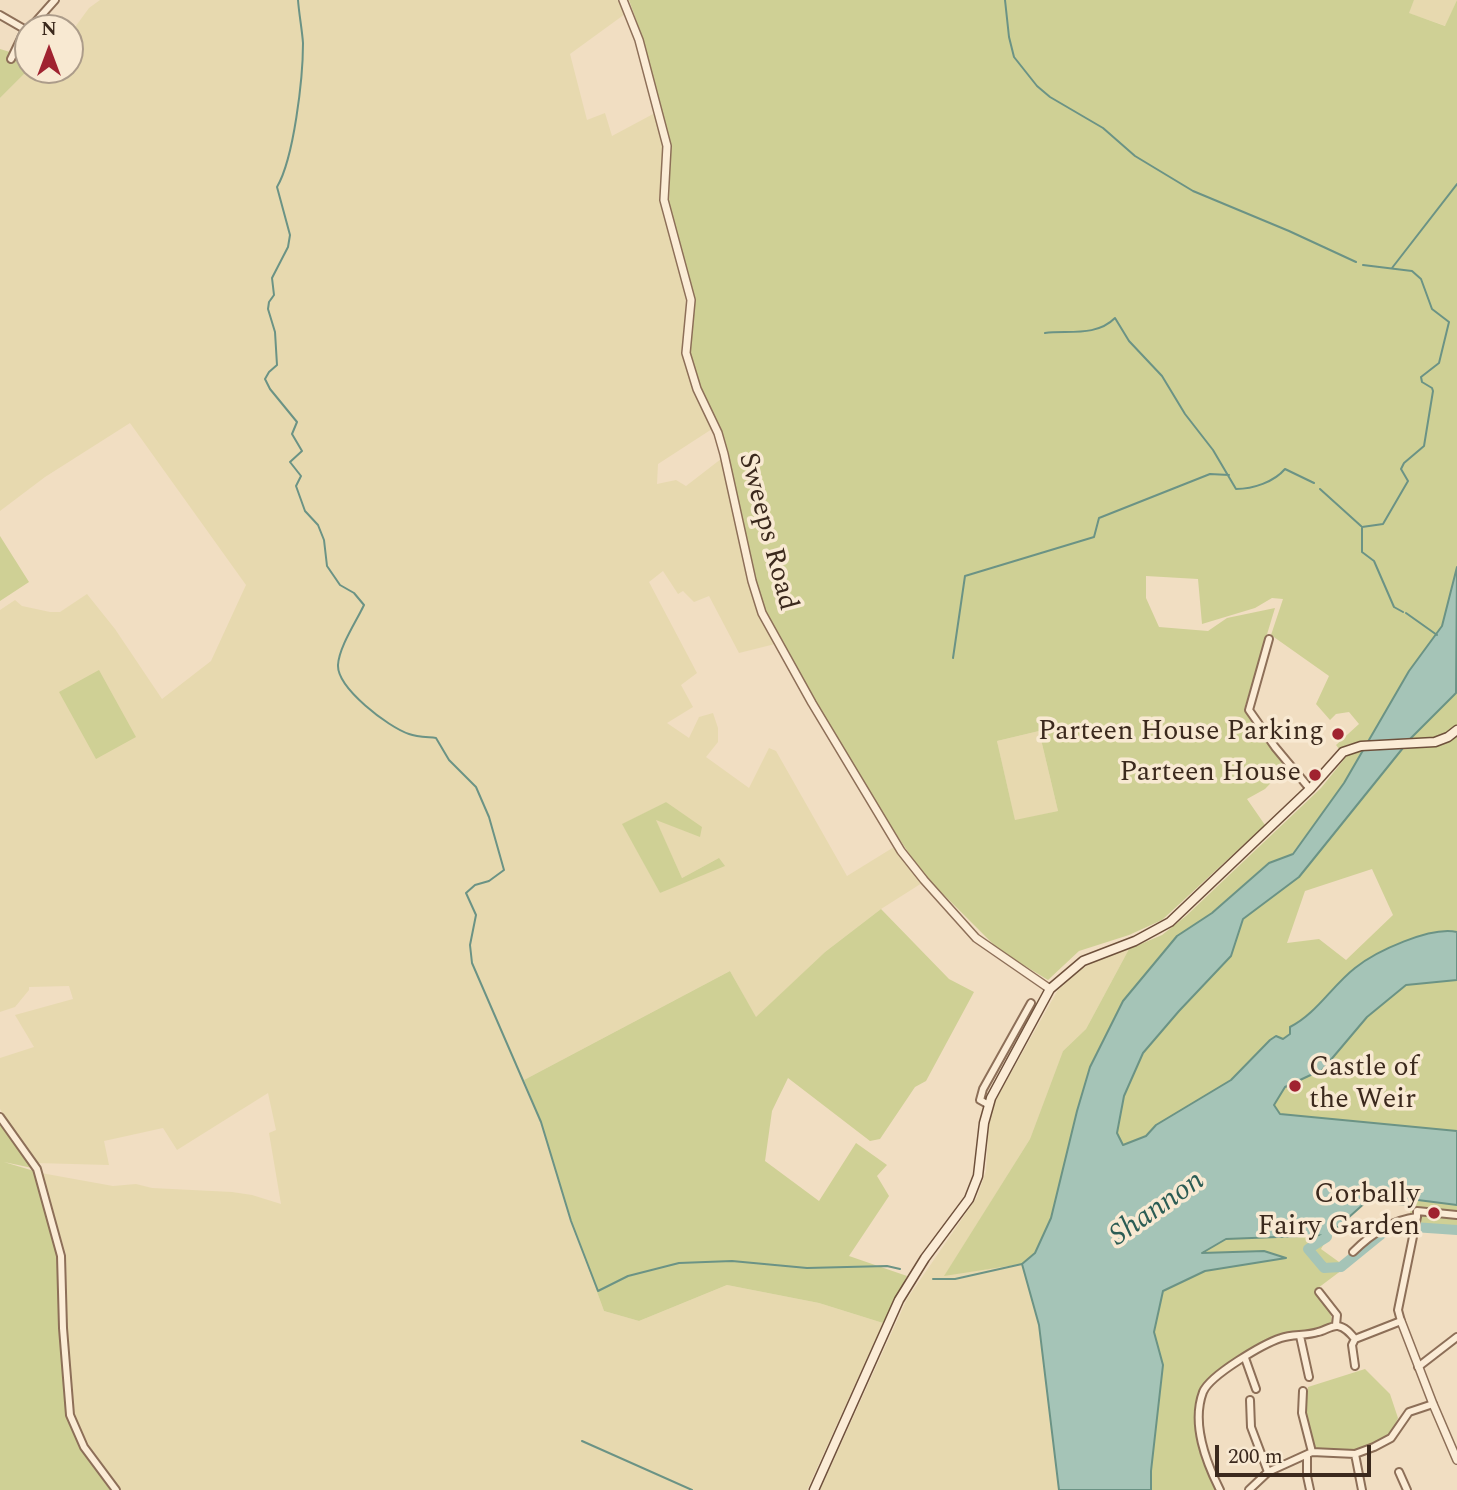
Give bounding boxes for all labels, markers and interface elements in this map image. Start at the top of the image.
north arrow [14,14,84,84]
text: N [41,15,57,44]
street label: Sweeps Road [729,450,803,614]
place label: Parteen House Parking [1038,717,1324,751]
marker: Parteen House Parking [1330,726,1346,742]
place label: Parteen House [1119,758,1301,792]
marker: Parteen House [1307,767,1323,783]
place label: Castle of the Weir [1309,1053,1418,1119]
marker: Castle of the Weir [1287,1078,1303,1094]
water label: Shannon [1104,1164,1212,1256]
place label: Corbally Fairy Garden [1258,1180,1420,1246]
marker: Corbally Fairy Garden [1426,1205,1442,1221]
scale bar [1219,1430,1375,1474]
text: 200 m [1228,1441,1283,1473]

